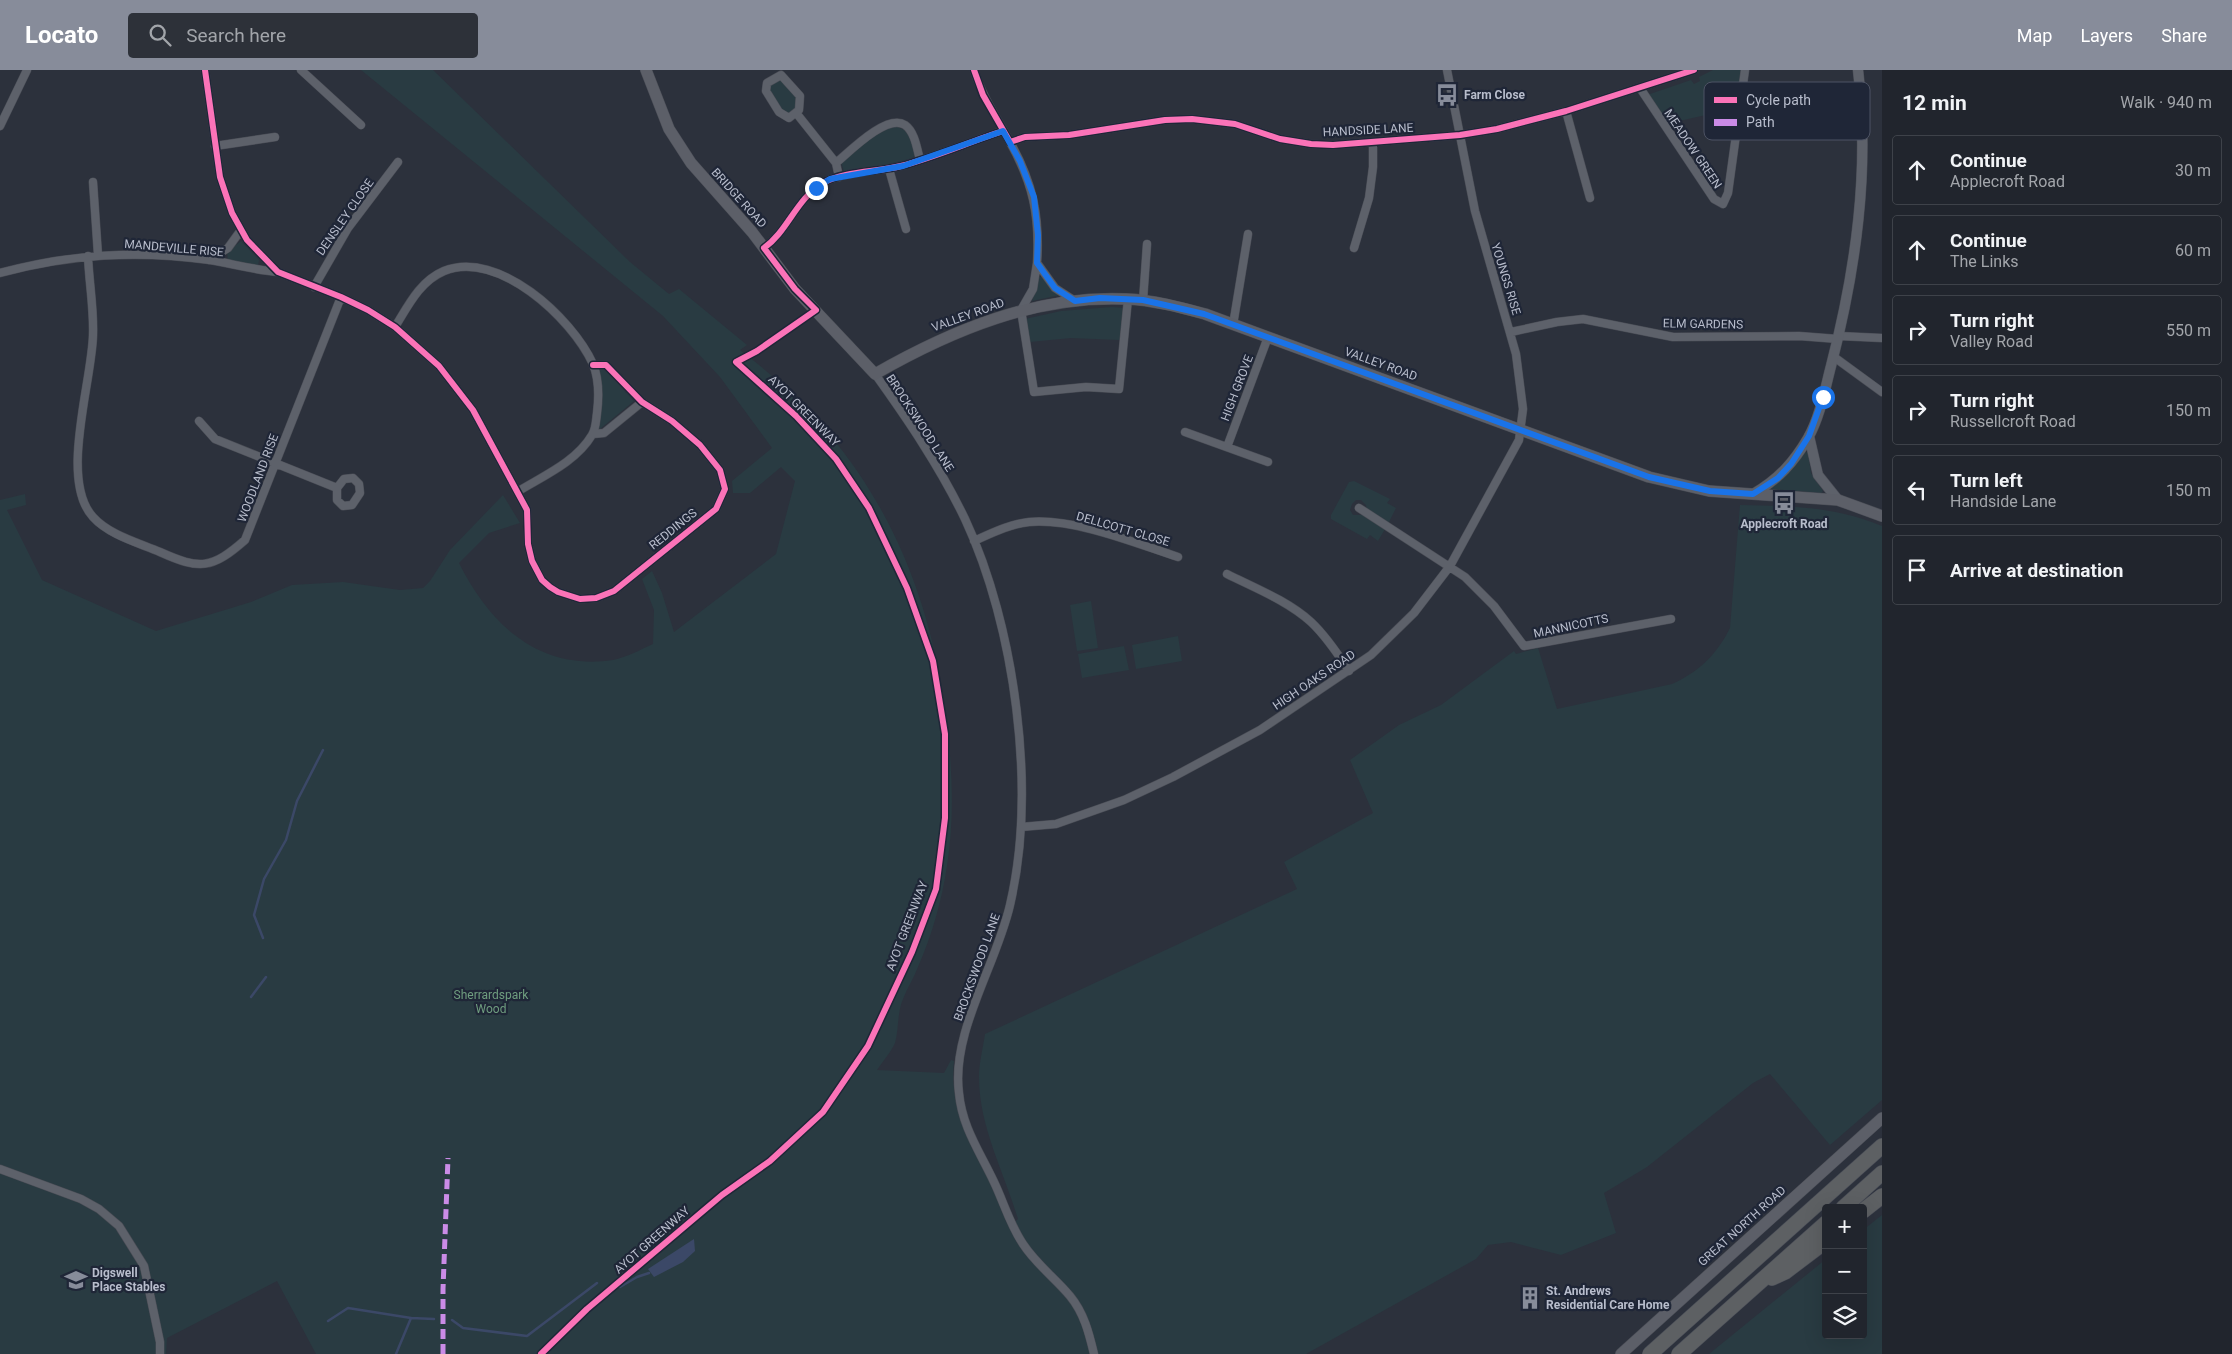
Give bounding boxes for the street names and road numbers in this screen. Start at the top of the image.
street label: MEADOW GREEN [1661,107,1725,191]
street label: HANDSIDE LANE [1322,121,1414,139]
street label: BRIDGE ROAD [709,165,769,231]
street label: DENSLEY CLOSE [313,176,377,258]
street label: MANDEVILLE RISE [124,237,225,259]
street label: YOUNGS RISE [1488,241,1524,317]
street label: VALLEY ROAD [930,295,1006,335]
street label: ELM GARDENS [1663,316,1743,332]
street label: VALLEY ROAD [1343,344,1419,384]
street label: HIGH GROVE [1218,353,1256,423]
street label: AYOT GREENWAY [765,372,843,450]
street label: BROCKSWOOD LANE [883,372,957,475]
street label: WOODLAND RISE [235,432,281,524]
street label: REDDINGS [646,506,700,552]
street label: DELLCOTT CLOSE [1075,509,1171,549]
street label: MANNICOTTS [1532,611,1610,641]
street label: HIGH OAKS ROAD [1270,647,1358,713]
street label: AYOT GREENWAY [883,878,931,973]
street label: BROCKSWOOD LANE [951,911,1003,1023]
street label: GREAT NORTH ROAD [1695,1183,1789,1269]
street label: AYOT GREENWAY [612,1203,693,1276]

